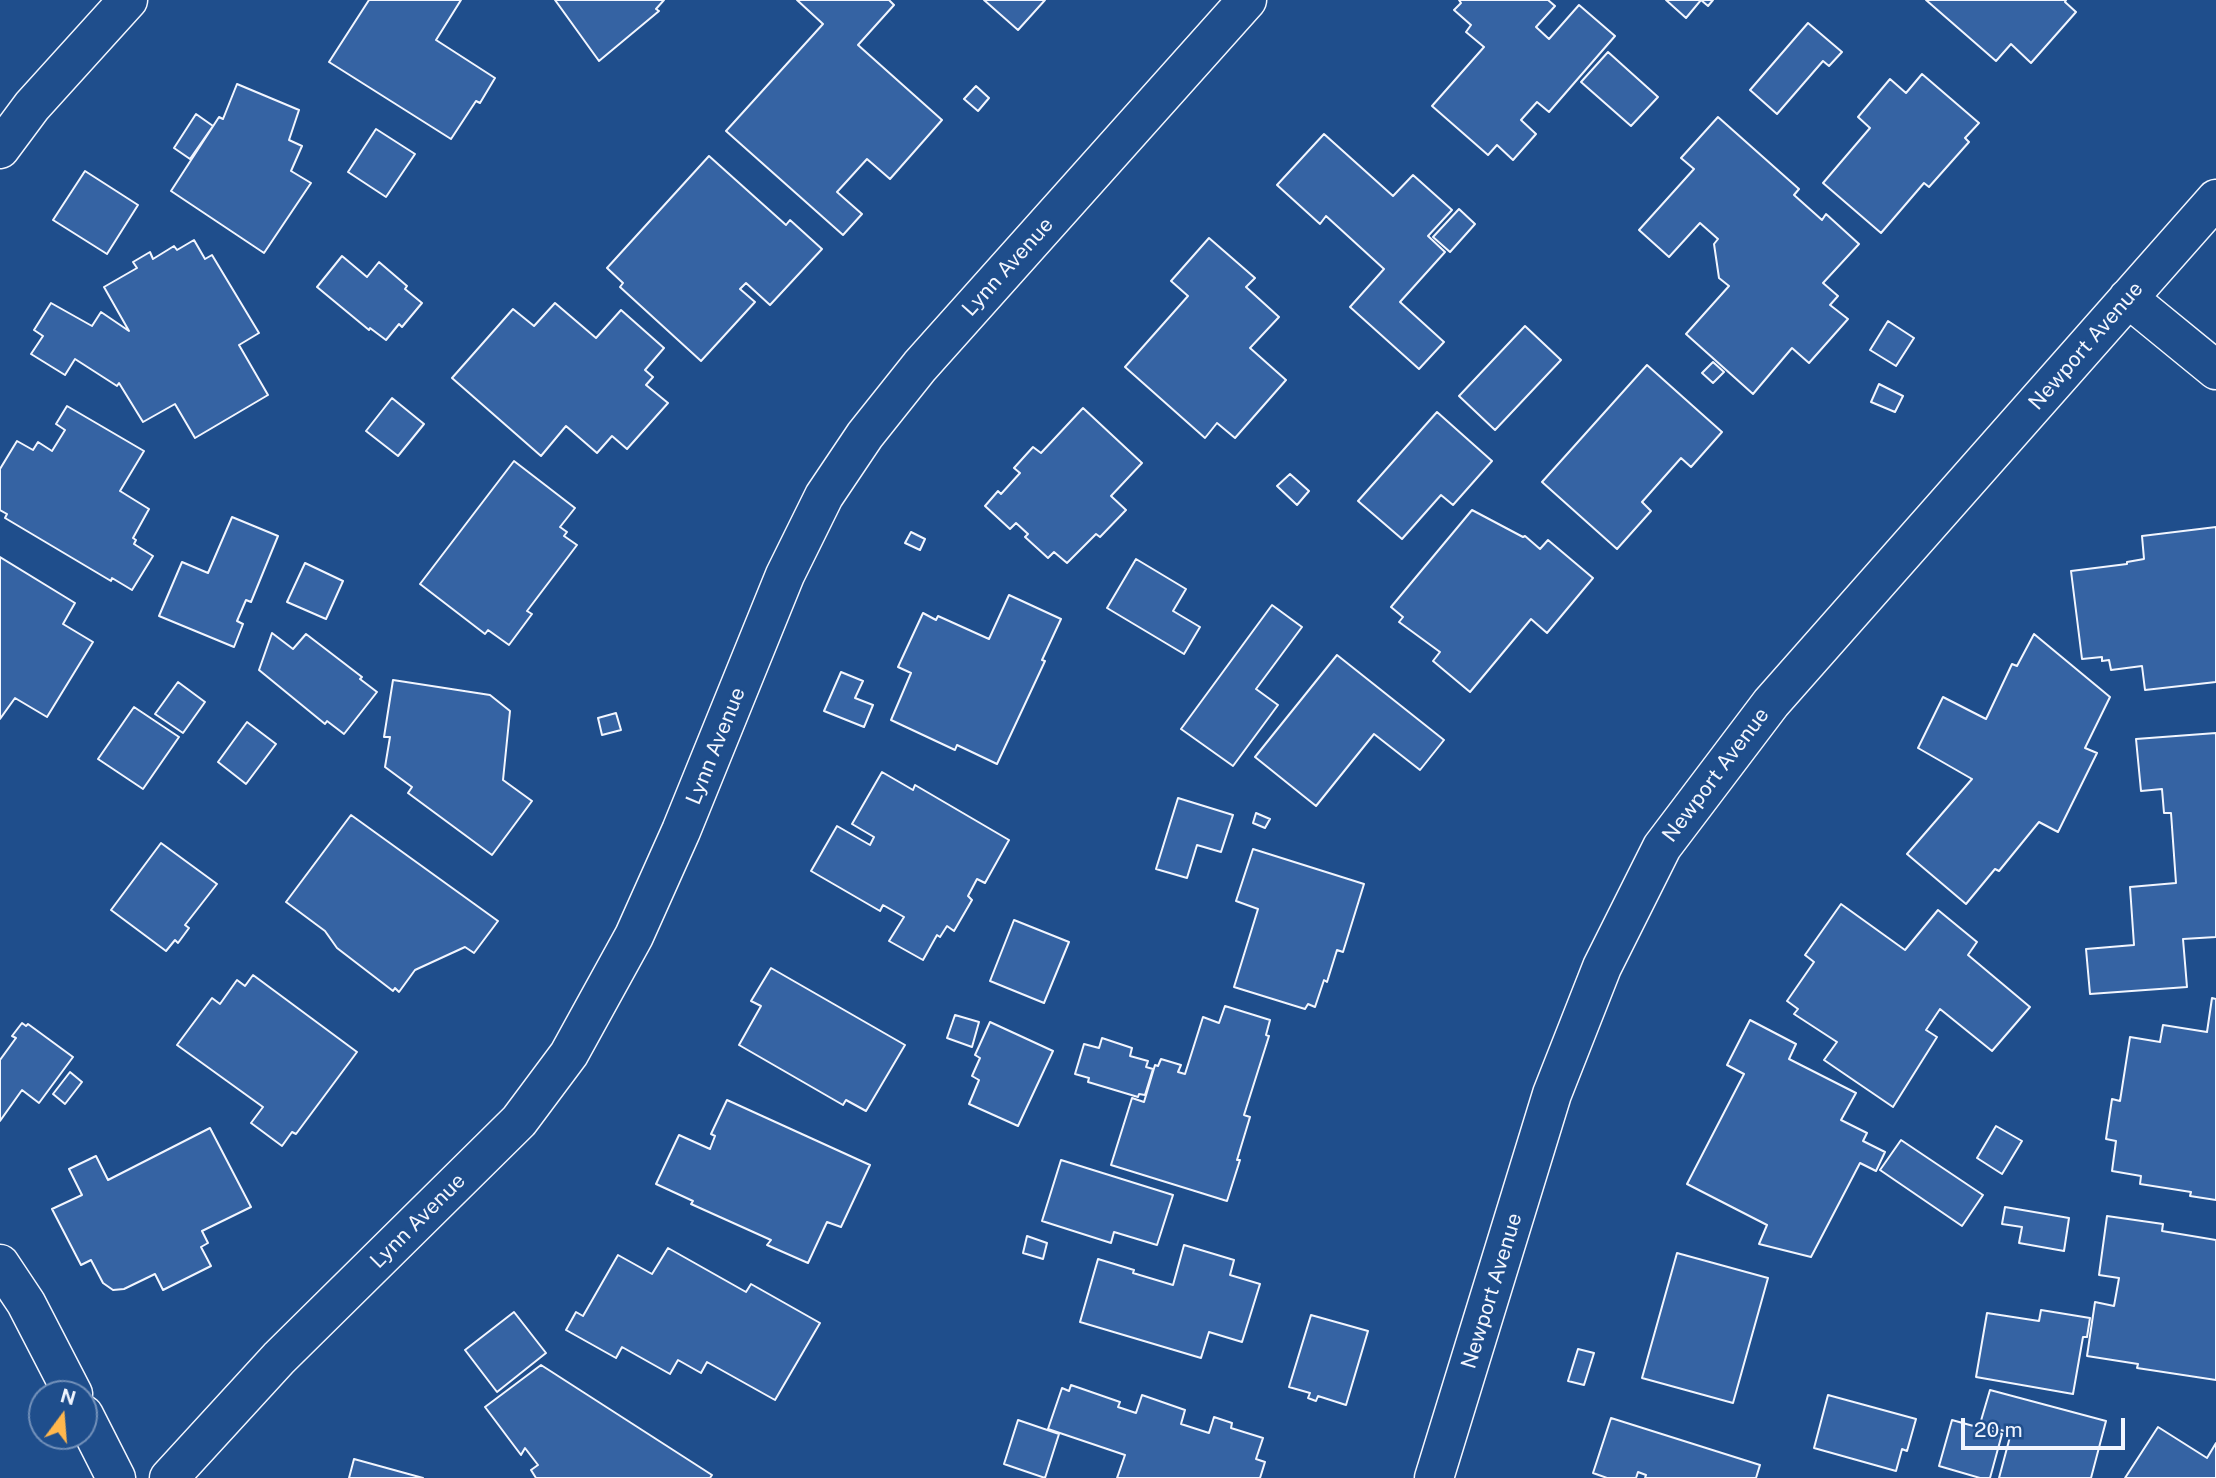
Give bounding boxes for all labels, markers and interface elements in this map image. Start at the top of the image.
street label: Lynn Avenue [957,212,1059,322]
street label: Newport Avenue [2024,277,2148,415]
street label: Lynn Avenue [681,684,751,808]
street label: Newport Avenue [1657,703,1775,847]
street label: Lynn Avenue [365,1168,471,1274]
street label: Newport Avenue [1456,1210,1528,1372]
north arrow [28,1380,98,1450]
text: N [58,1384,78,1409]
scale bar [1964,1404,2128,1448]
text: 20 m [1974,1417,2023,1442]

